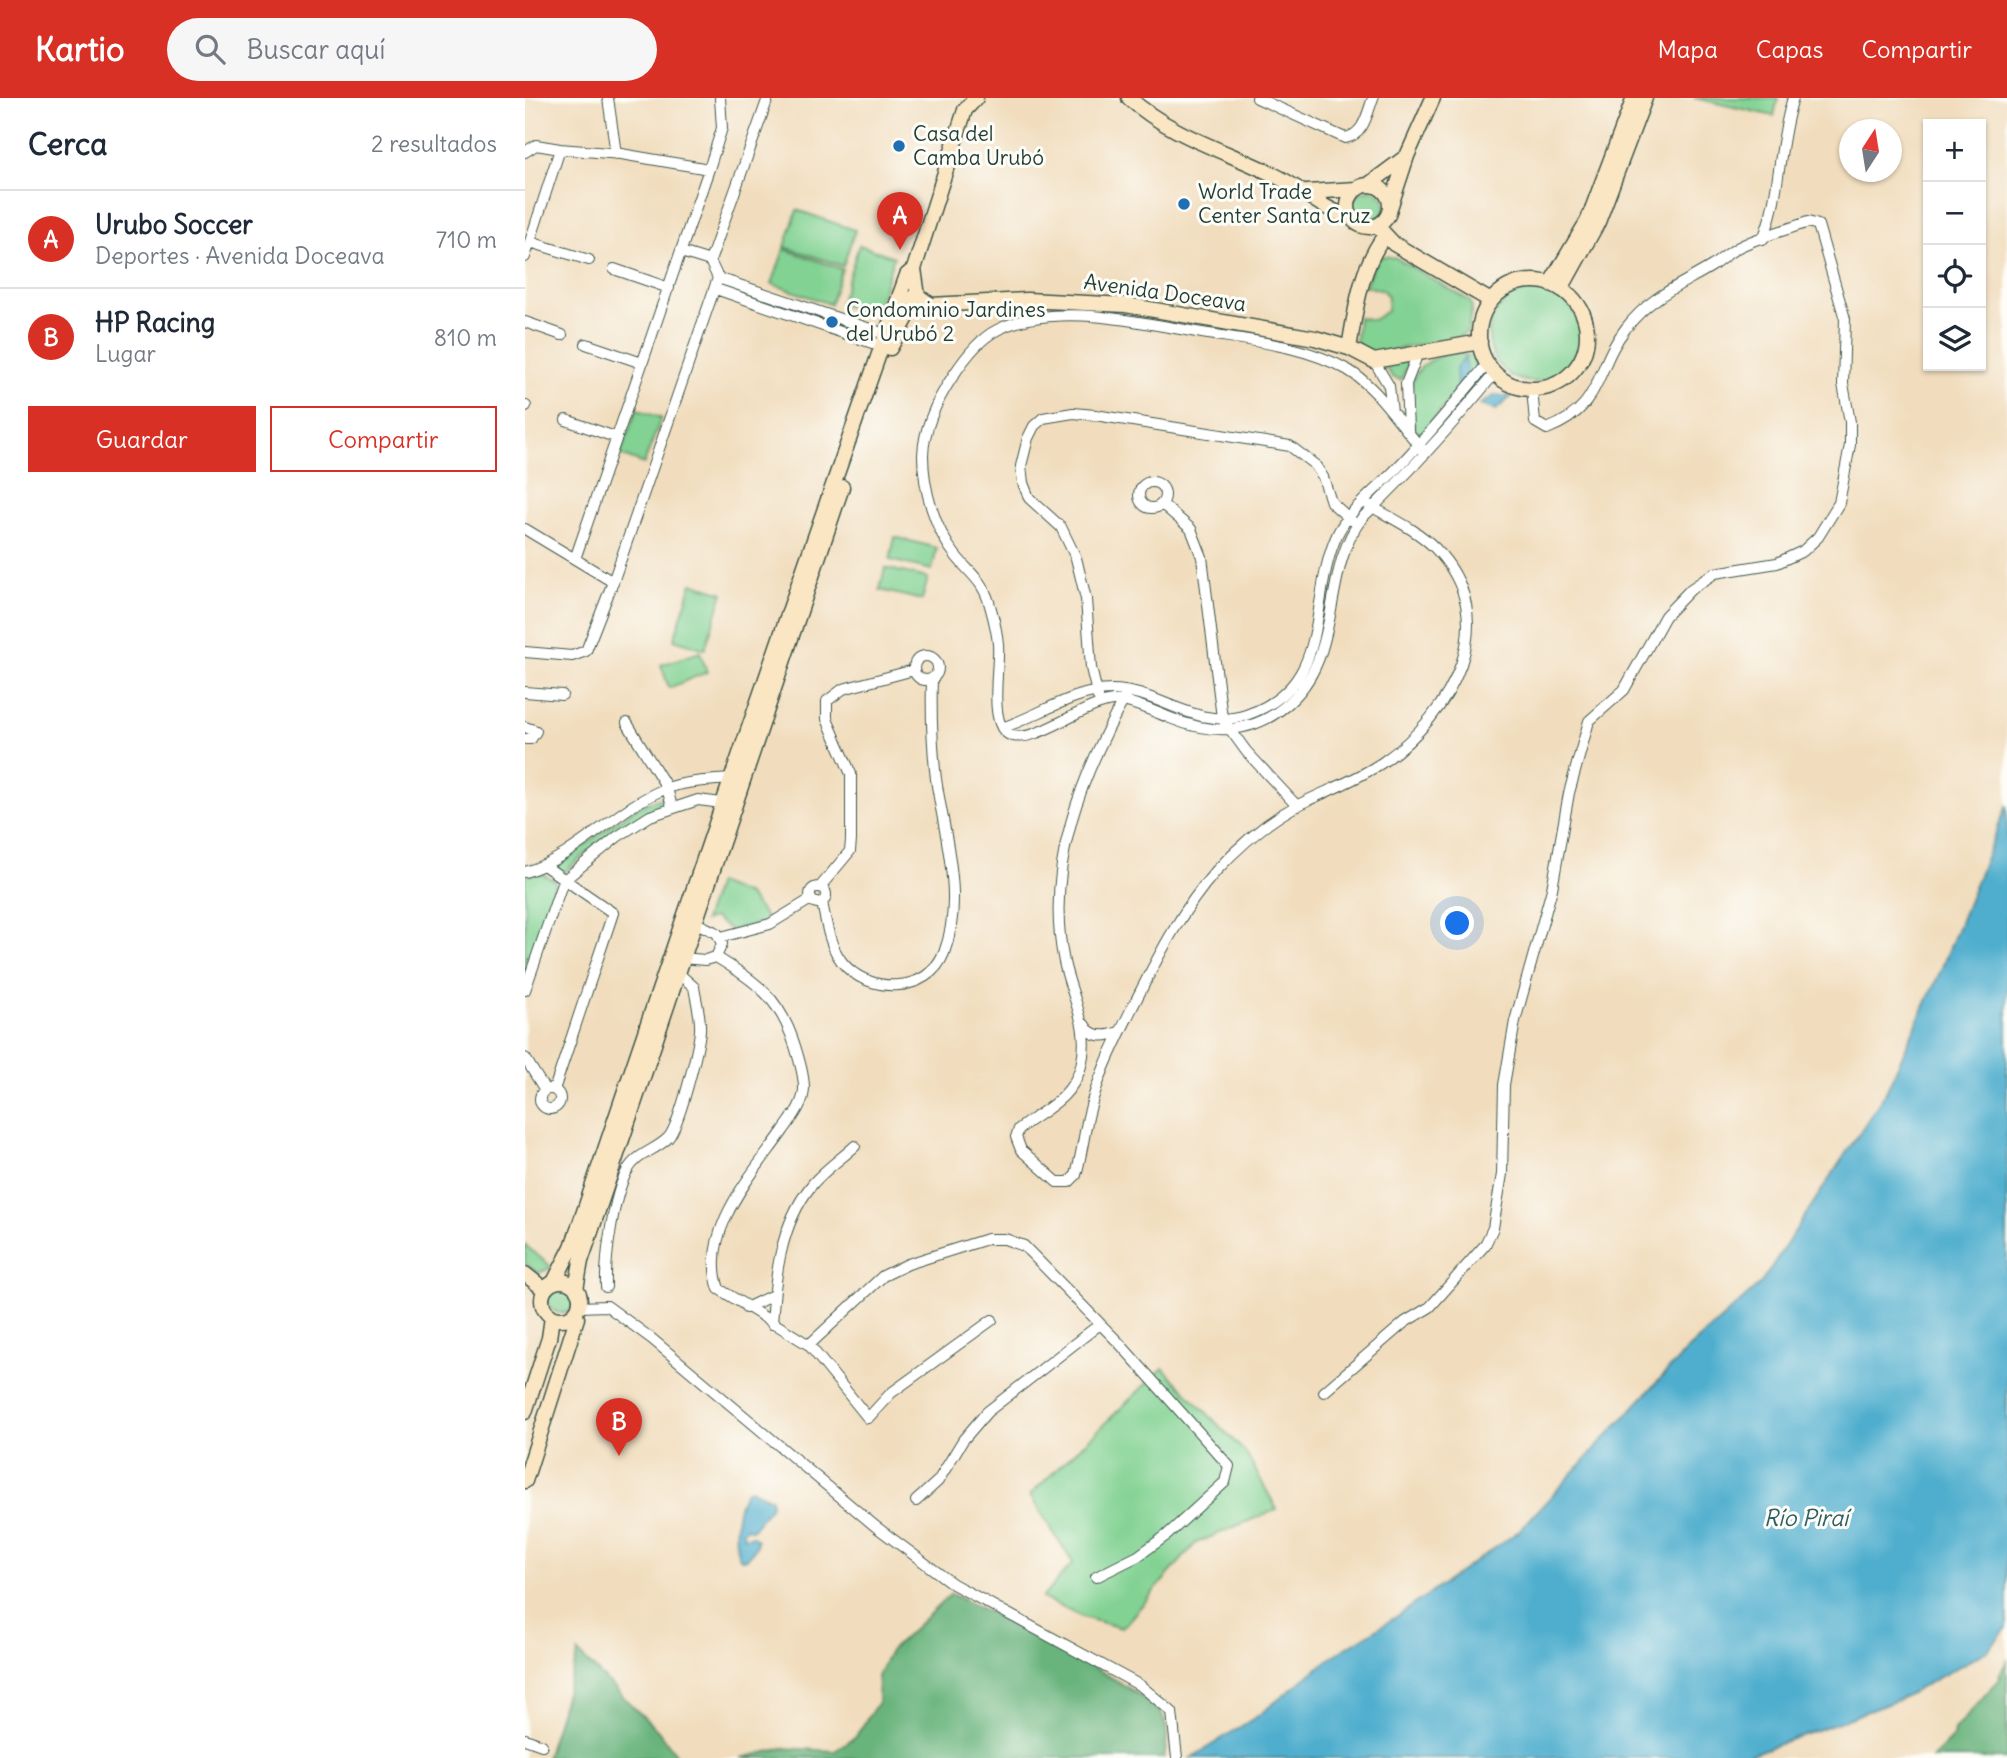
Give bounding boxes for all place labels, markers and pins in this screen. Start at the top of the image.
place label: Casa del Camba Urubó [913,120,1044,171]
marker: Casa del Camba Urubó [891,138,907,154]
place label: World Trade Center Santa Cruz [1198,178,1371,229]
pin: A [877,192,923,250]
marker: World Trade Center Santa Cruz [1176,196,1192,212]
place label: Condominio Jardines del Urubó 2 [846,296,1046,347]
marker: Condominio Jardines del Urubó 2 [824,314,840,330]
pin: B [596,1398,642,1456]

